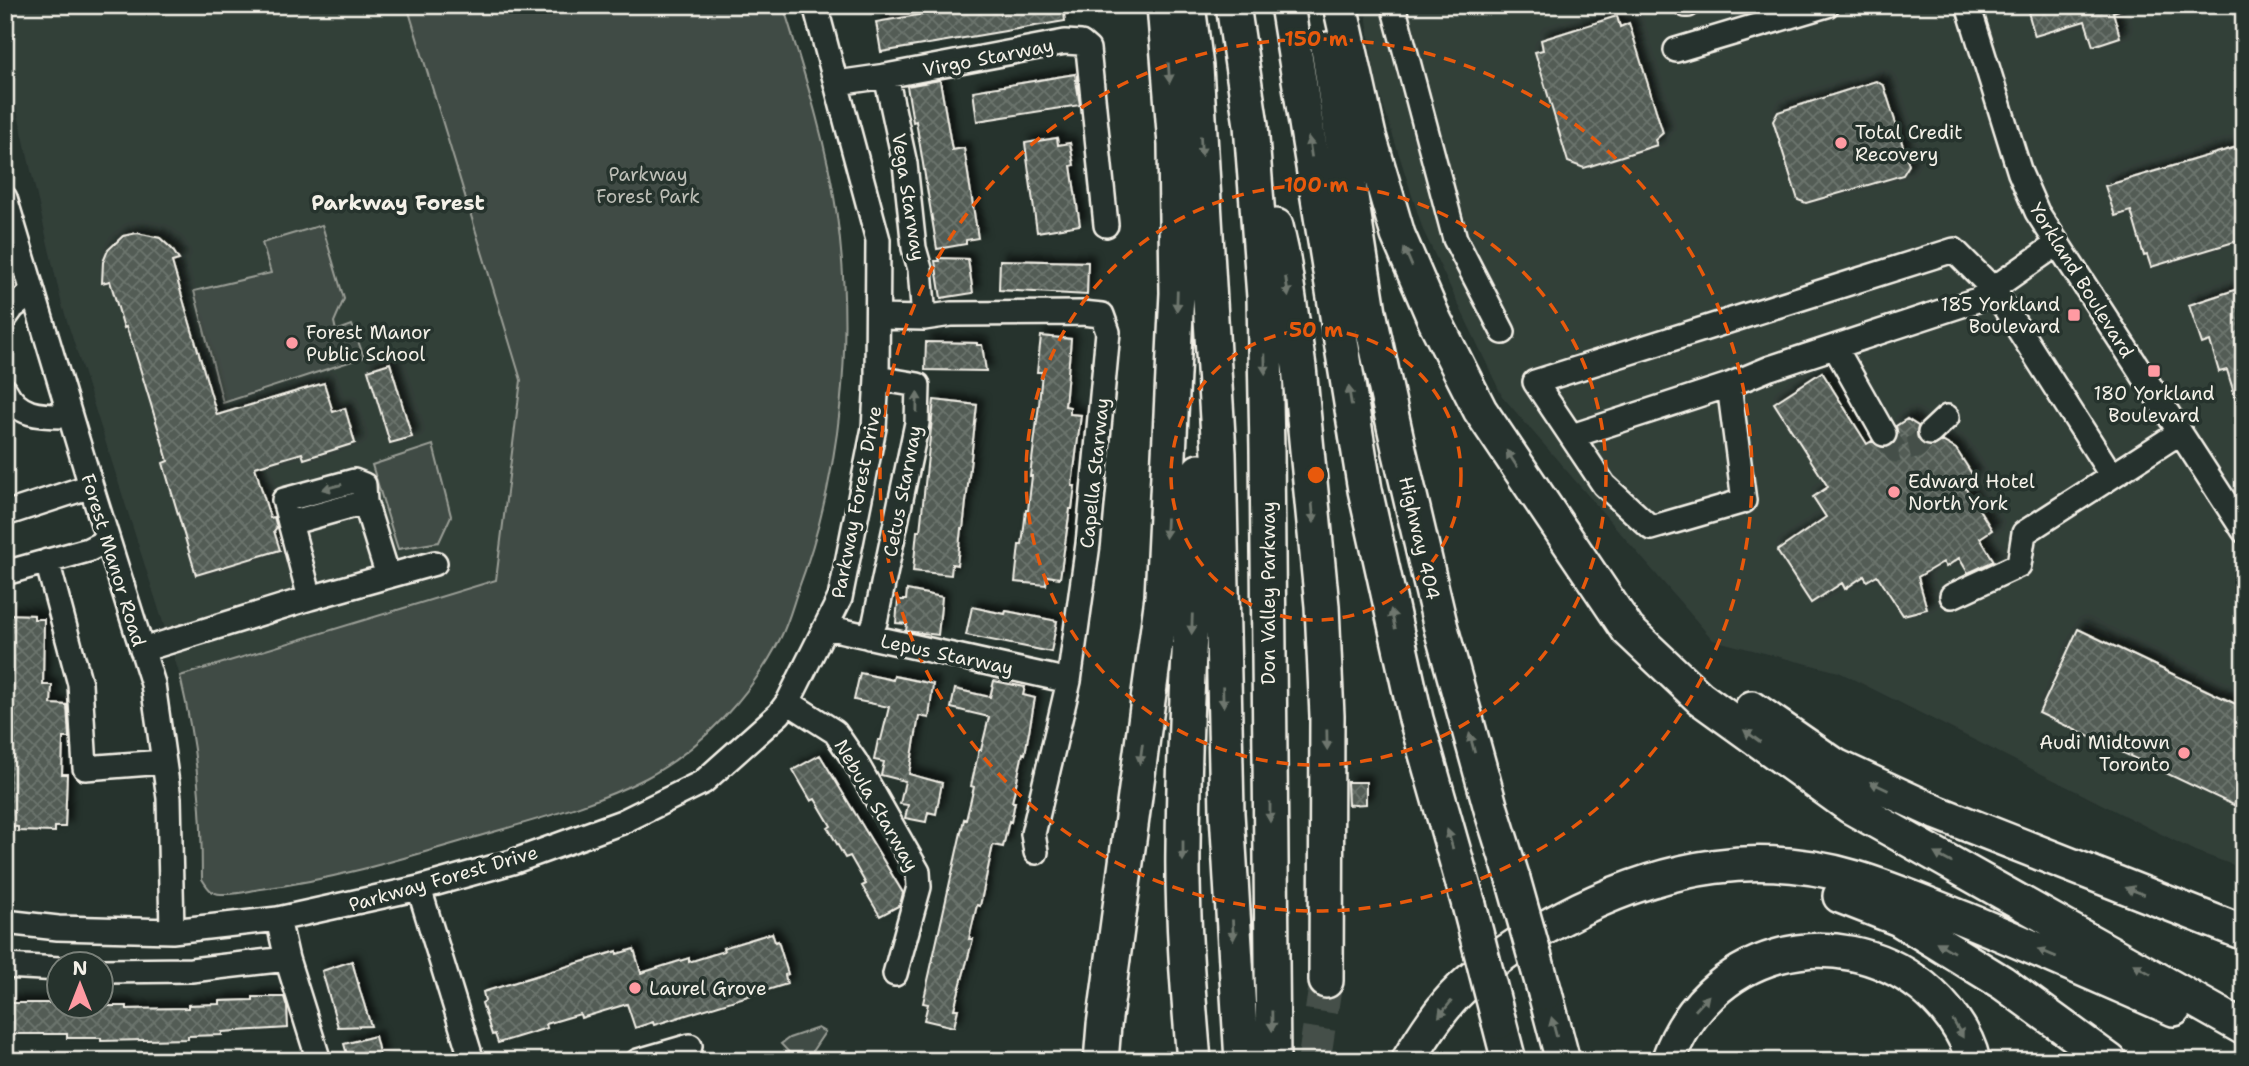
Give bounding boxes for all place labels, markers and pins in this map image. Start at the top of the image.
place label: Total Credit Recovery [1855,120,1963,167]
marker: Total Credit Recovery [1833,135,1849,151]
place label: 185 Yorkland Boulevard [1941,292,2060,339]
marker: 185 Yorkland Boulevard [2066,307,2082,323]
place label: Forest Manor Public School [306,320,431,367]
marker: Forest Manor Public School [284,335,300,351]
marker: 180 Yorkland Boulevard [2146,363,2162,379]
place label: 180 Yorkland Boulevard [2093,381,2215,428]
centre of rings [1304,463,1328,487]
place label: Edward Hotel North York [1908,469,2035,516]
marker: Edward Hotel North York [1886,484,1902,500]
place label: Audi Midtown Toronto [2039,730,2170,777]
marker: Audi Midtown Toronto [2176,745,2192,761]
place label: Laurel Grove [649,976,767,1001]
marker: Laurel Grove [627,980,643,996]

